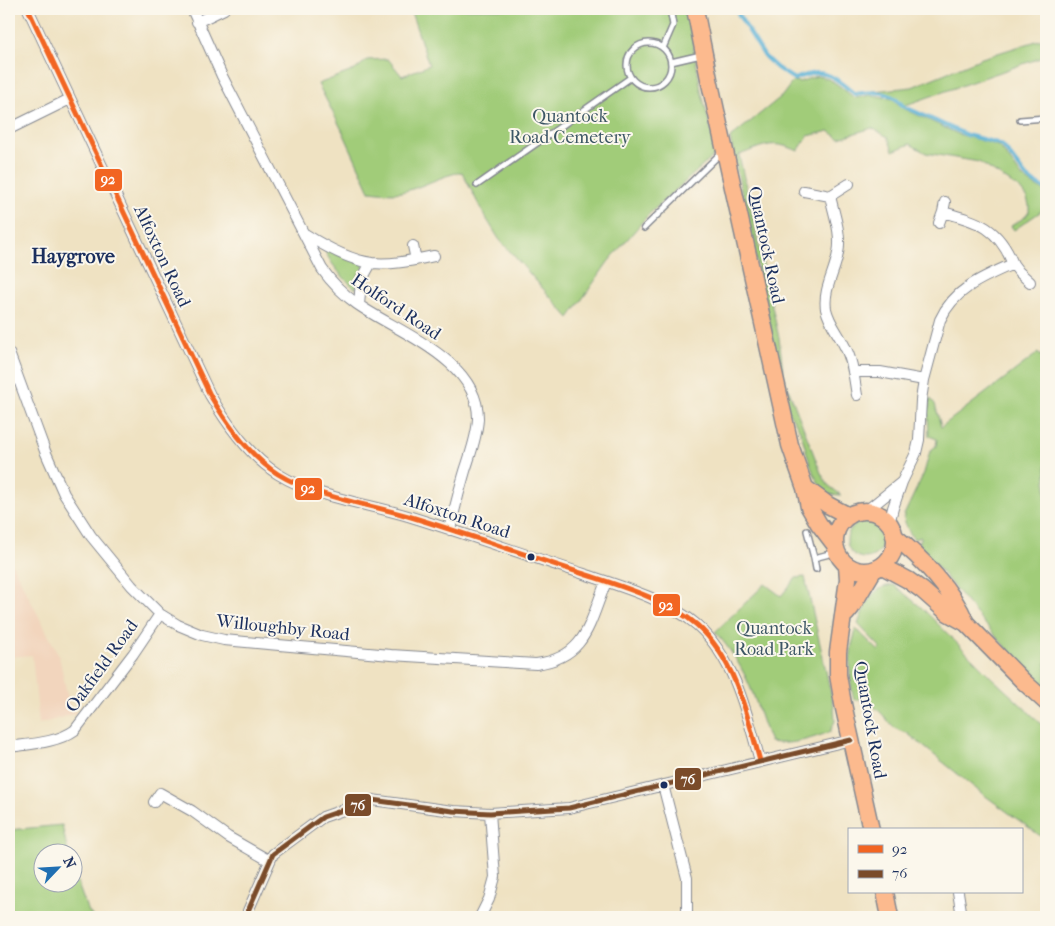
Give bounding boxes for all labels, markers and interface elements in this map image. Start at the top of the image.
park label: Quantock Road Cemetery [509,106,632,148]
line badge: 92 [94,168,123,192]
text: 92 [100,171,115,188]
street label: Quantock Road [743,184,789,306]
street label: Alfoxton Road [129,201,195,311]
district label: Haygrove [31,245,115,268]
street label: Holford Road [347,269,445,345]
line badge: 92 [294,477,323,501]
text: 92 [300,480,315,497]
street label: Alfoxton Road [400,489,513,543]
unlabelled marker [526,552,536,562]
line badge: 92 [652,593,681,617]
text: 92 [658,597,673,614]
street label: Willoughby Road [214,610,351,645]
street label: Oakfield Road [61,615,143,716]
park label: Quantock Road Park [734,618,815,660]
street label: Quantock Road [849,659,891,781]
line badge: 76 [674,767,702,791]
text: 76 [680,771,696,788]
unlabelled marker [659,780,669,790]
line badge: 76 [344,793,372,817]
text: 76 [350,797,366,814]
legend [848,828,1022,894]
text: 92 [892,840,908,858]
north arrow [32,844,82,894]
text: N [59,854,79,871]
text: 76 [892,864,908,882]

